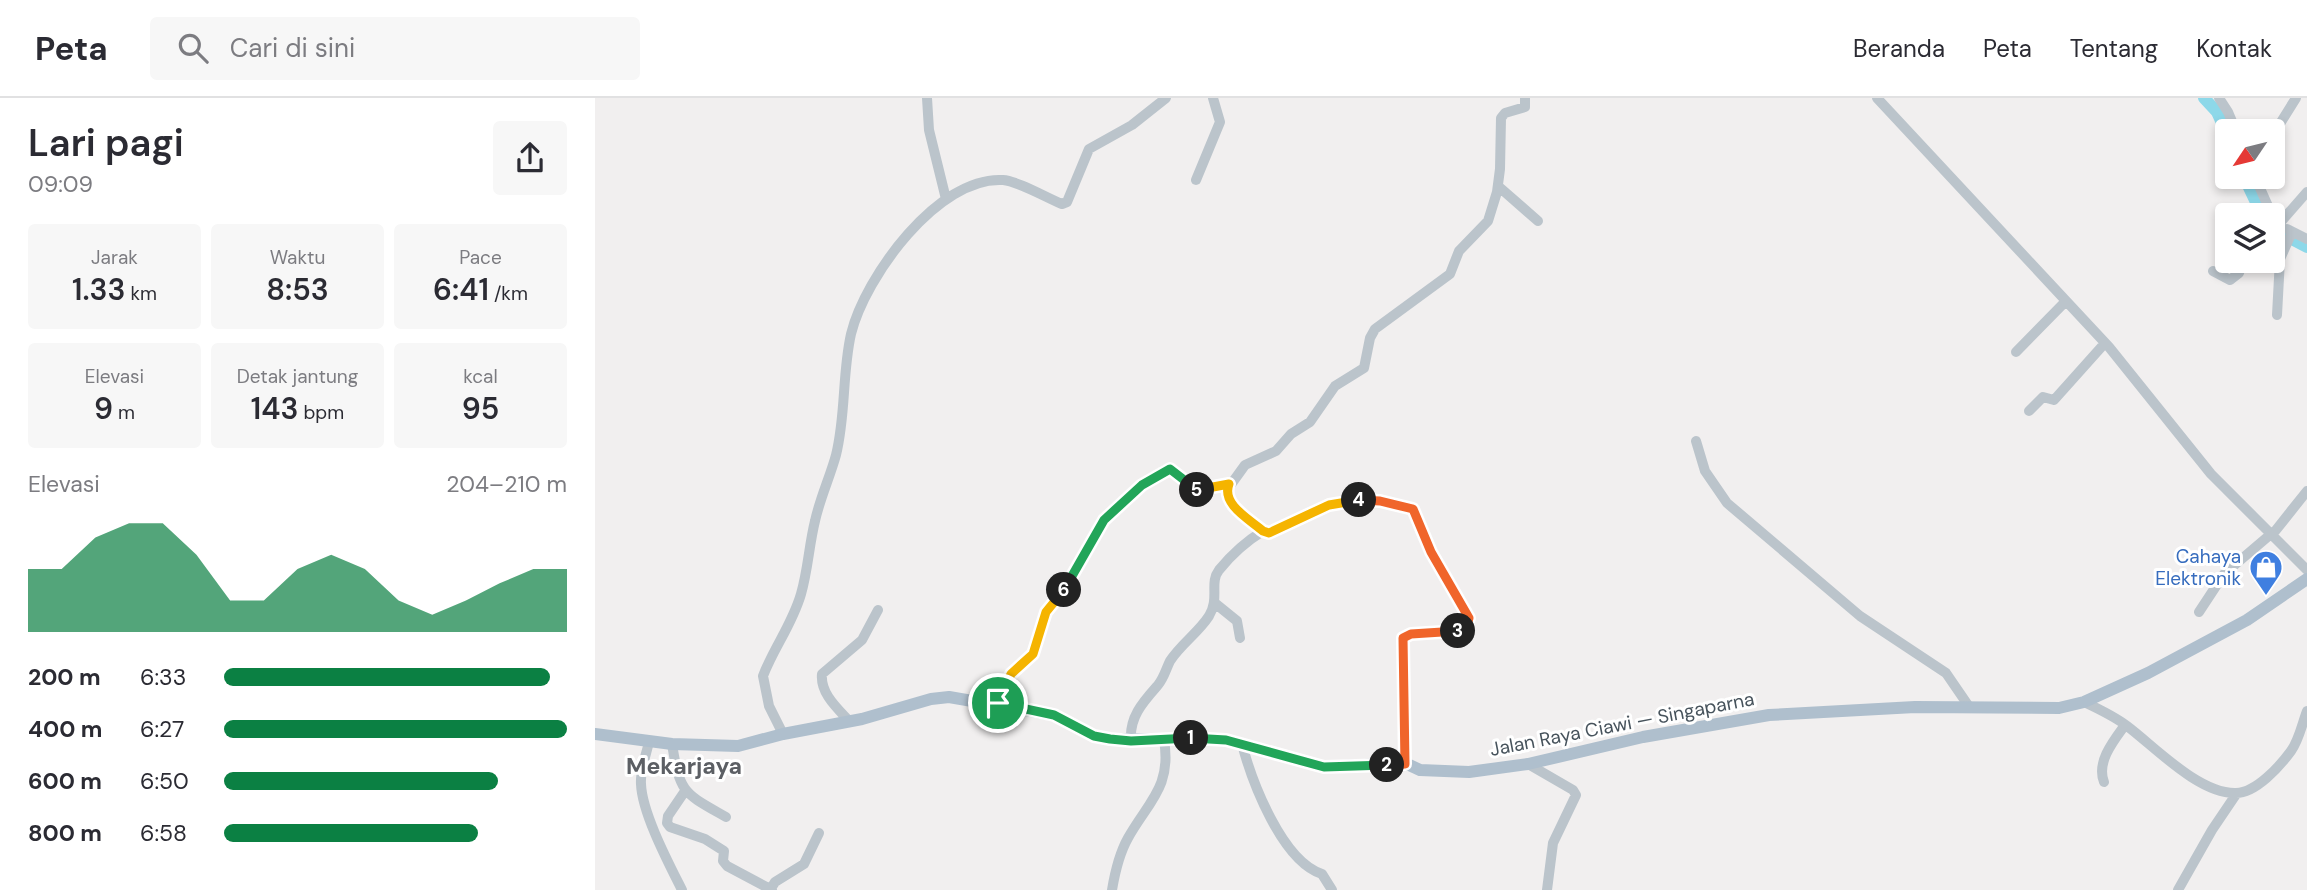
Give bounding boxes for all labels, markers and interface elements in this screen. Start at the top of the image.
search box [150,17,640,80]
text: Peta [35,27,108,70]
icon: search [174,29,212,67]
text: Cari di sini [230,31,355,65]
text: Beranda [1853,33,1945,64]
text: Peta [1983,33,2032,64]
text: Tentang [2070,33,2158,64]
text: Kontak [2196,33,2272,64]
text: Lari pagi [28,118,184,168]
north arrow [2215,119,2285,189]
map controls [2215,119,2285,273]
button: share [493,121,567,195]
text: 09:09 [28,169,93,199]
button: layers [2215,203,2285,273]
text: Jarak [91,245,138,270]
text: Waktu [270,245,325,270]
text: Pace [459,245,502,270]
text: 1.33 [72,270,125,309]
text: 8:53 [266,270,329,309]
text: 6:41 [433,270,489,309]
text: km [125,281,157,306]
text: /km [489,281,528,306]
text: Elevasi [85,364,144,389]
text: Detak jantung [237,364,358,389]
text: kcal [463,364,498,389]
text: 9 [94,389,113,428]
text: 143 [251,389,298,428]
text: 95 [462,389,499,428]
text: m [113,400,135,425]
text: bpm [298,400,344,425]
text: Elevasi [28,469,100,499]
text: 204–210 m [446,469,567,499]
pin: 5 [1179,472,1215,508]
text: 5 [1191,477,1202,502]
pin: 4 [1341,482,1377,518]
text: 4 [1352,487,1365,512]
place label: Cahaya Elektronik [2155,544,2241,591]
shop icon: Cahaya Elektronik [2247,548,2285,597]
pin: 6 [1047,573,1081,608]
text: 6 [1057,577,1070,602]
pin: 3 [1441,614,1475,648]
text: 3 [1452,618,1463,643]
text: 200 m [28,662,101,692]
text: 6:33 [140,662,186,692]
pin [968,673,1028,733]
icon: arrive [979,684,1017,722]
street label: Jalan Raya Ciawi — Singaparna [1488,686,1756,762]
text: 400 m [28,714,102,744]
text: 6:27 [140,714,184,744]
pin: 1 [1173,720,1209,756]
text: 1 [1187,725,1194,750]
pin: 2 [1369,748,1405,782]
district label: Mekarjaya [626,751,742,781]
text: 2 [1381,752,1392,777]
text: 600 m [28,766,102,796]
text: 6:50 [140,766,189,796]
text: 800 m [28,818,102,848]
text: 6:58 [140,818,187,848]

